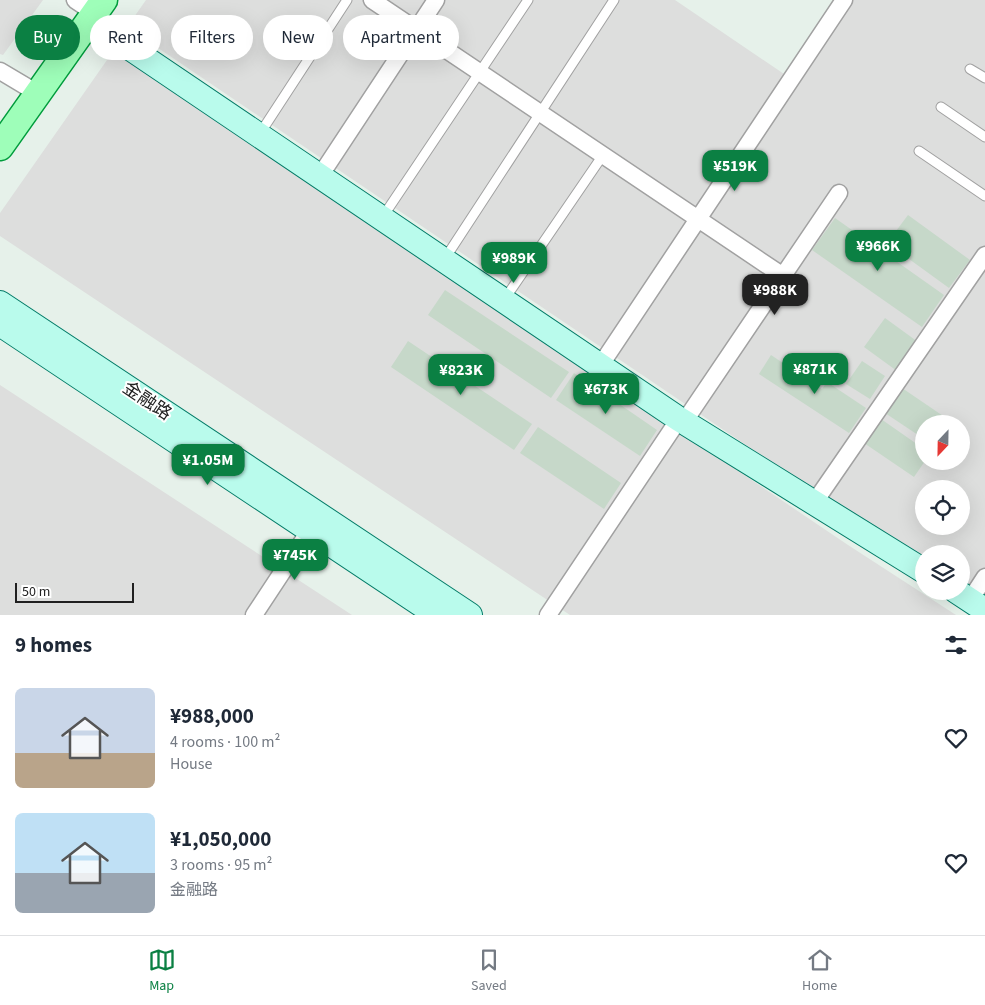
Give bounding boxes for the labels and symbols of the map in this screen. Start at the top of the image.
pin: ¥519K [700,150,770,192]
pin: ¥966K [843,230,913,272]
pin: ¥989K [479,242,549,284]
pin: ¥988K [740,274,810,316]
pin: ¥871K [780,352,850,395]
pin: ¥823K [426,354,496,396]
pin: ¥673K [571,372,641,415]
street label: 金融路 [118,376,176,426]
north arrow [915,415,970,470]
pin: ¥1.05M [167,444,249,486]
pin: ¥745K [260,538,330,581]
scale bar [15,580,134,603]

